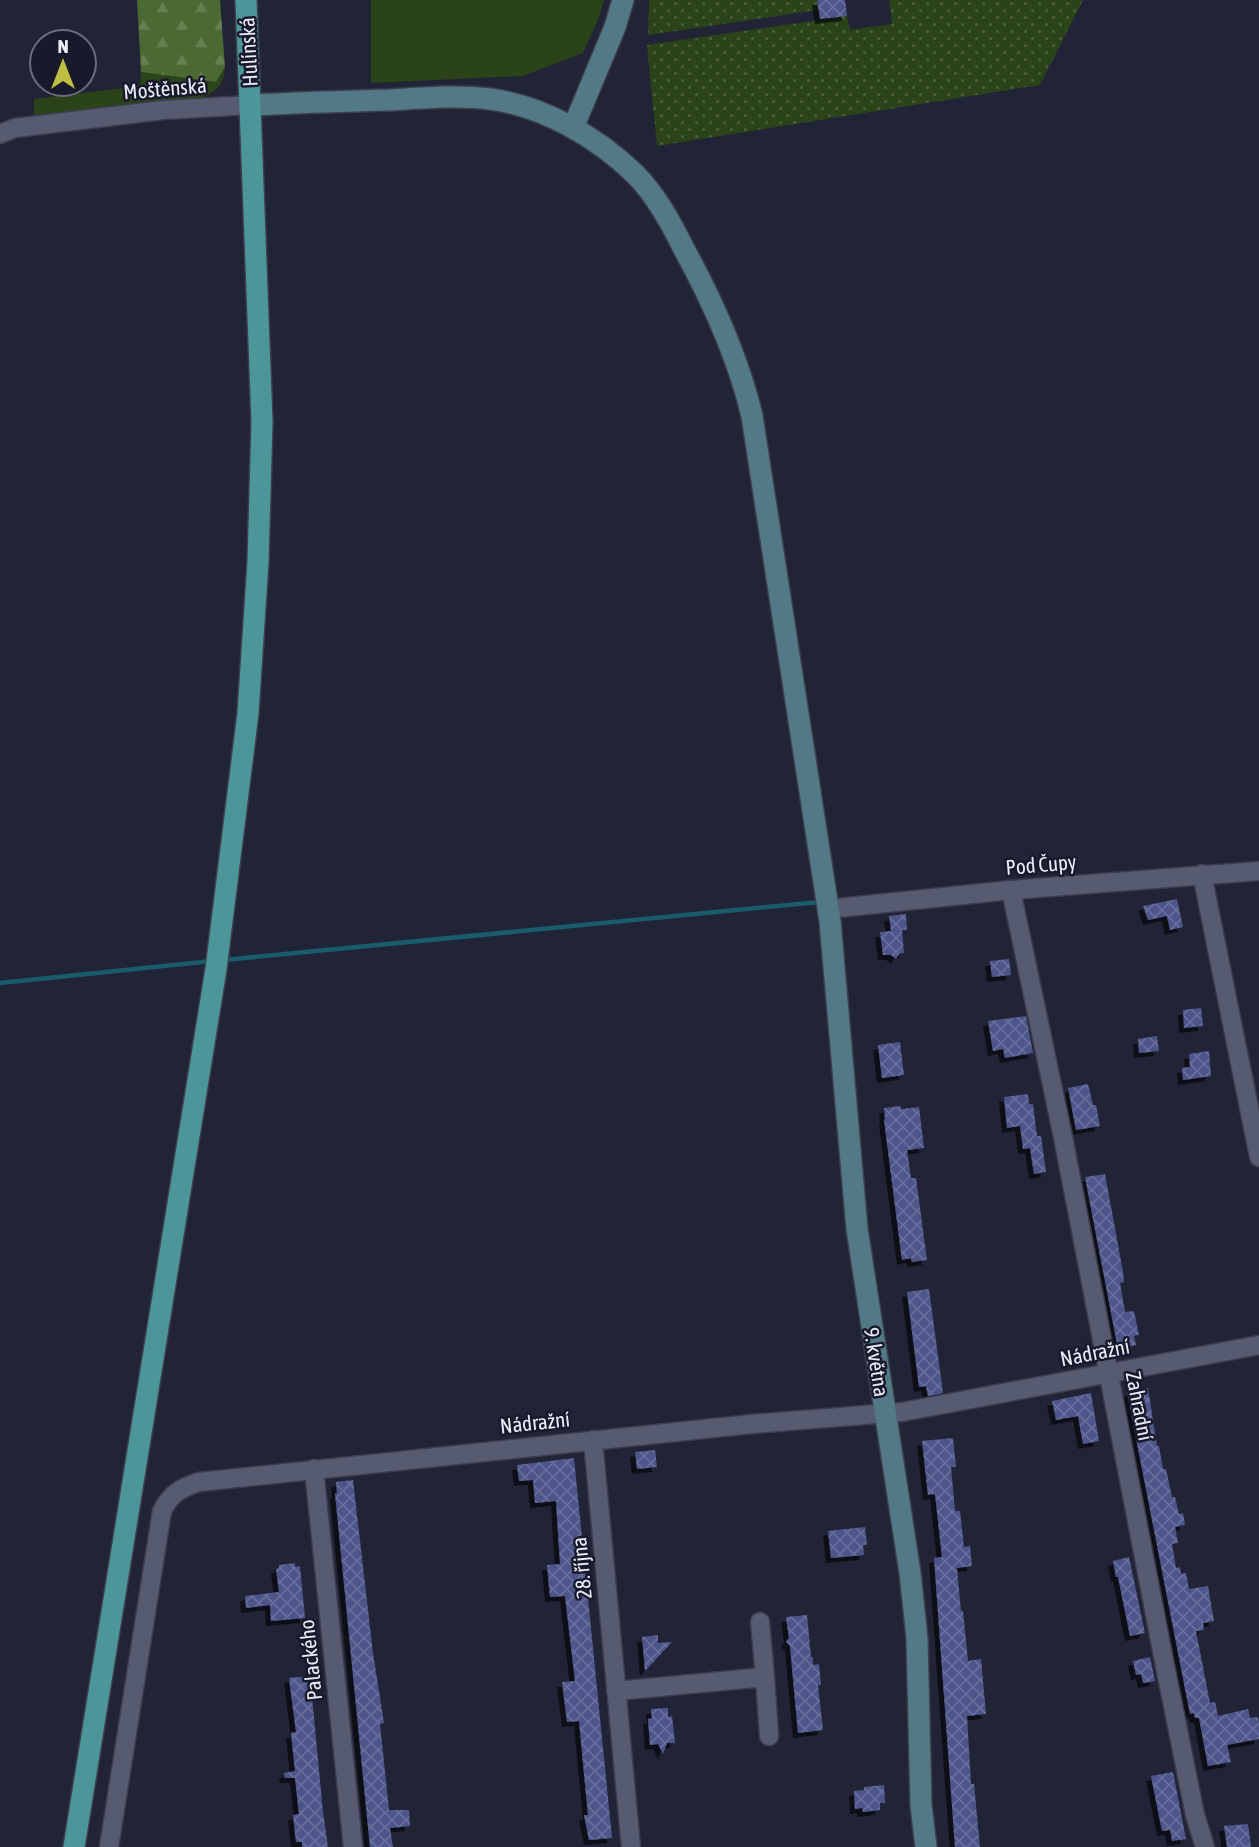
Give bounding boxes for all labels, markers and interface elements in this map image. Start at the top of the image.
street label: Hulínská [234,17,262,87]
north arrow [28,28,98,98]
text: N [57,35,69,57]
street label: Moštěnská [122,72,207,104]
street label: Pod Čupy [1005,849,1078,879]
street label: 9. května [860,1326,894,1398]
street label: Nádražní [1058,1334,1132,1370]
street label: Zahradní [1122,1369,1158,1443]
street label: Nádražní [499,1406,571,1438]
street label: 28. října [566,1536,596,1600]
street label: Palackého [294,1618,326,1702]

